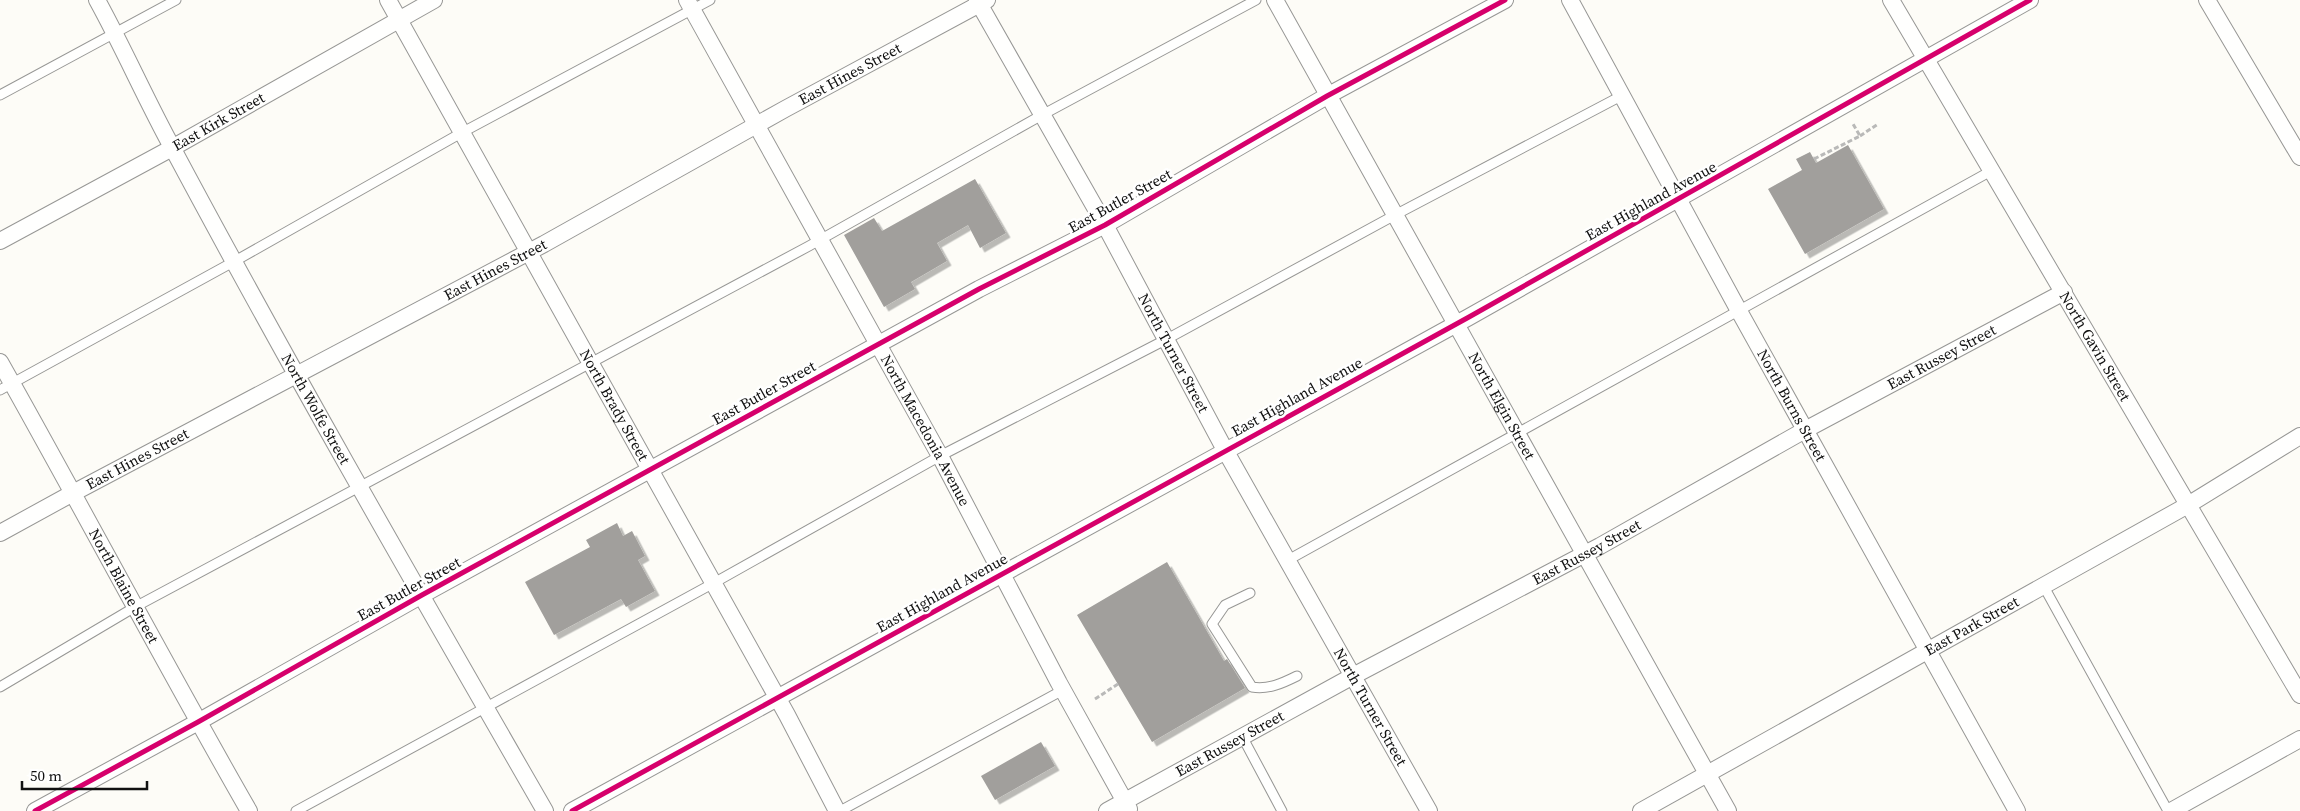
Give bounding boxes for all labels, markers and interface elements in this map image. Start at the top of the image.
street label: East Hines Street [795,37,905,110]
street label: East Kirk Street [168,87,268,156]
street label: East Highland Avenue [1582,156,1720,245]
street label: East Butler Street [1064,163,1175,238]
street label: East Hines Street [440,233,550,305]
street label: North Gavin Street [2055,287,2136,405]
street label: North Turner Street [1133,290,1214,416]
street label: East Russey Street [1883,319,2000,394]
street label: North Brady Street [575,345,654,465]
street label: North Burns Street [1752,345,1832,465]
street label: North Elgin Street [1464,348,1541,463]
street label: North Wolfe Street [277,350,356,468]
street label: North Macedonia Avenue [876,351,976,510]
street label: East Highland Avenue [1228,352,1366,441]
street label: East Butler Street [708,355,819,430]
street label: East Hines Street [82,423,192,494]
street label: East Russey Street [1529,514,1645,590]
street label: North Blaine Street [84,525,164,647]
street label: East Highland Avenue [873,548,1011,637]
street label: East Butler Street [353,551,464,626]
street label: East Park Street [1921,591,2022,660]
street label: North Turner Street [1329,644,1412,769]
street label: East Russey Street [1172,705,1287,781]
scale bar [22,758,148,790]
text: 50 m [30,765,62,786]

